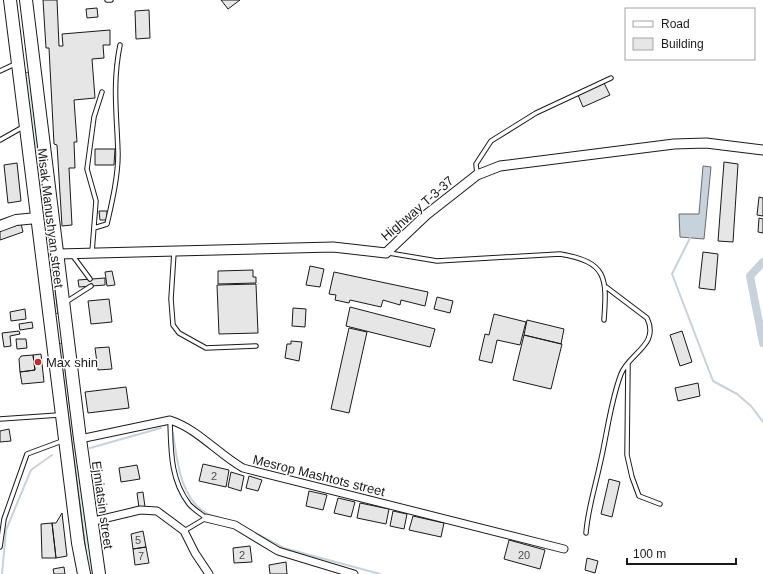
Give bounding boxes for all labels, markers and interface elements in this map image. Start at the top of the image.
legend [625,8,755,60]
text: Road [661,17,690,31]
text: Building [661,37,704,51]
street label: Misak Manushyan street [34,147,67,289]
street label: Highway T-3-37 [378,173,457,244]
place label: Max shin [46,355,98,370]
marker: Max shin [33,357,43,367]
street label: Mesrop Mashtots street [251,452,387,499]
street label: Ejmiatsin street [89,460,116,550]
house number: 2 [211,470,217,482]
house number: 5 [135,534,141,546]
scale bar [627,540,736,566]
text: 100 m [633,547,666,561]
house number: 2 [239,549,245,561]
house number: 20 [518,549,530,561]
house number: 7 [138,550,144,562]

